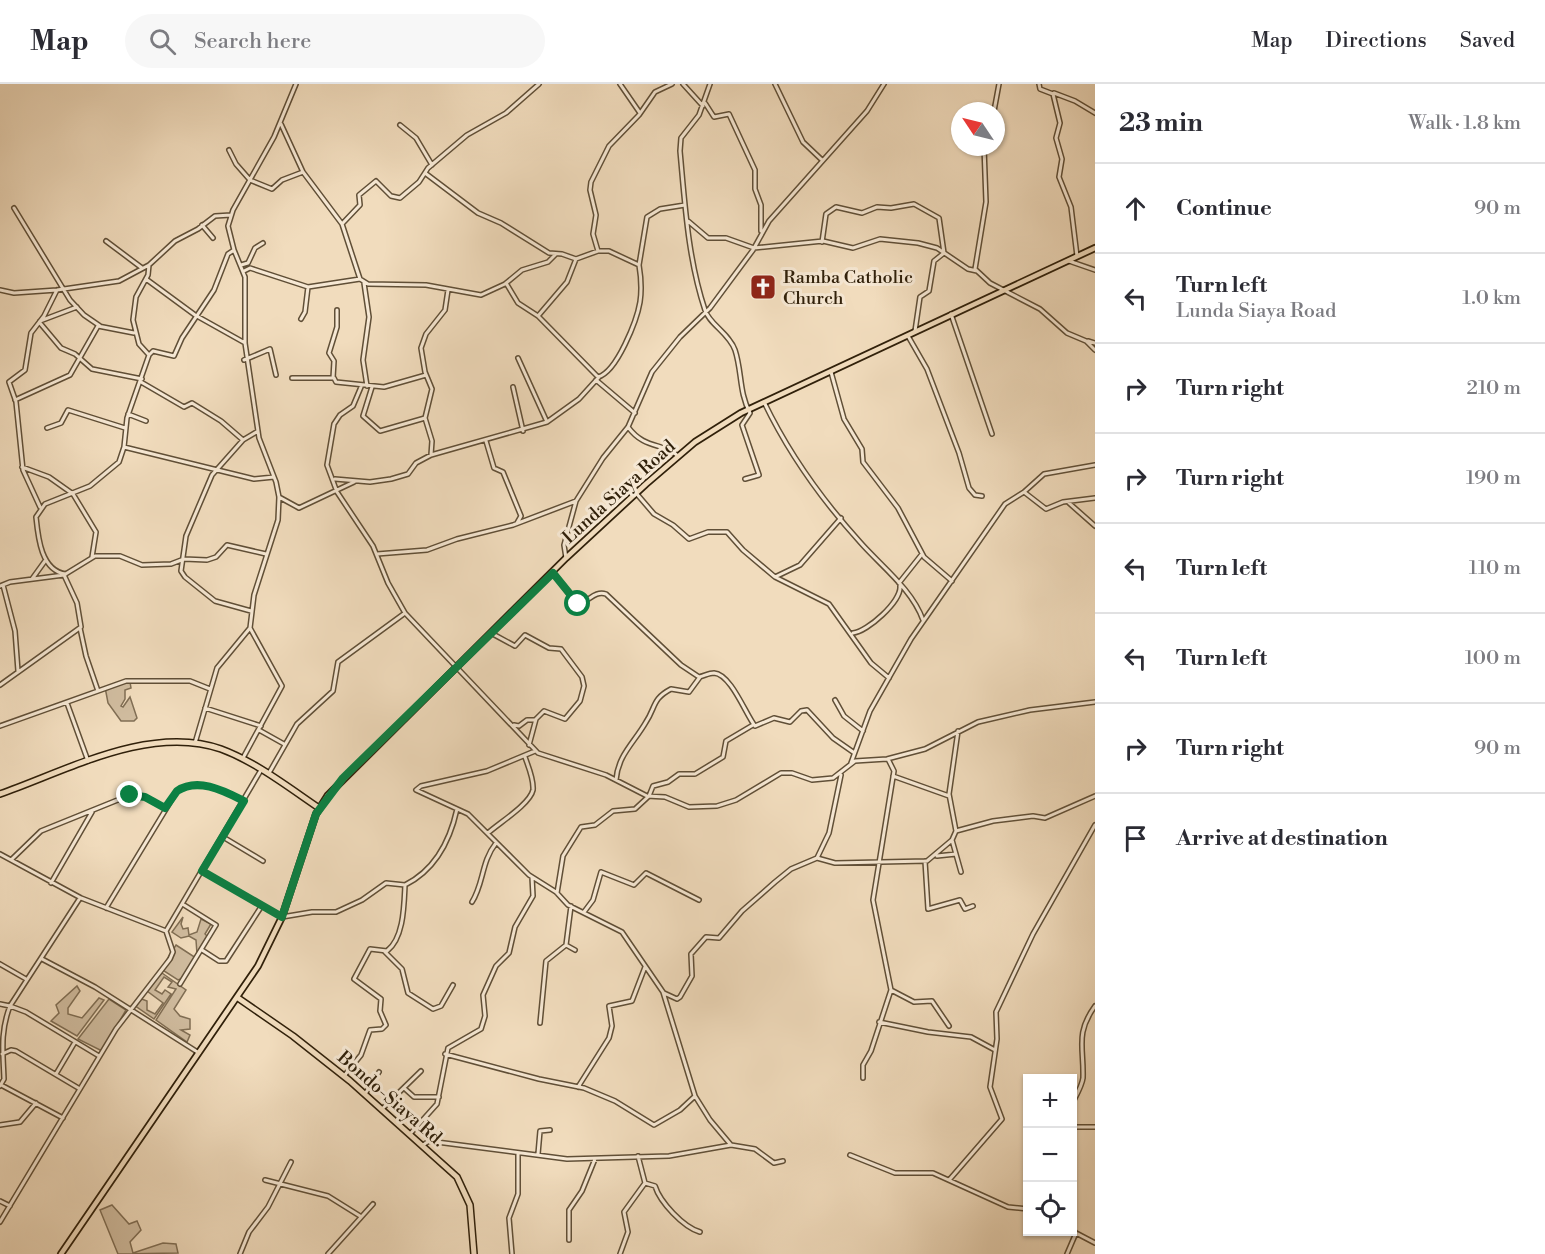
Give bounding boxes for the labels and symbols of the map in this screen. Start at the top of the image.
north arrow [951,102,1005,156]
place label: Ramba Catholic Church [783,266,913,310]
church icon: Ramba Catholic Church [748,272,778,302]
street label: Lunda Siaya Road [558,435,681,549]
route start [564,590,590,616]
route end [116,781,142,807]
street label: Bondo-Siaya Rd. [332,1045,449,1152]

